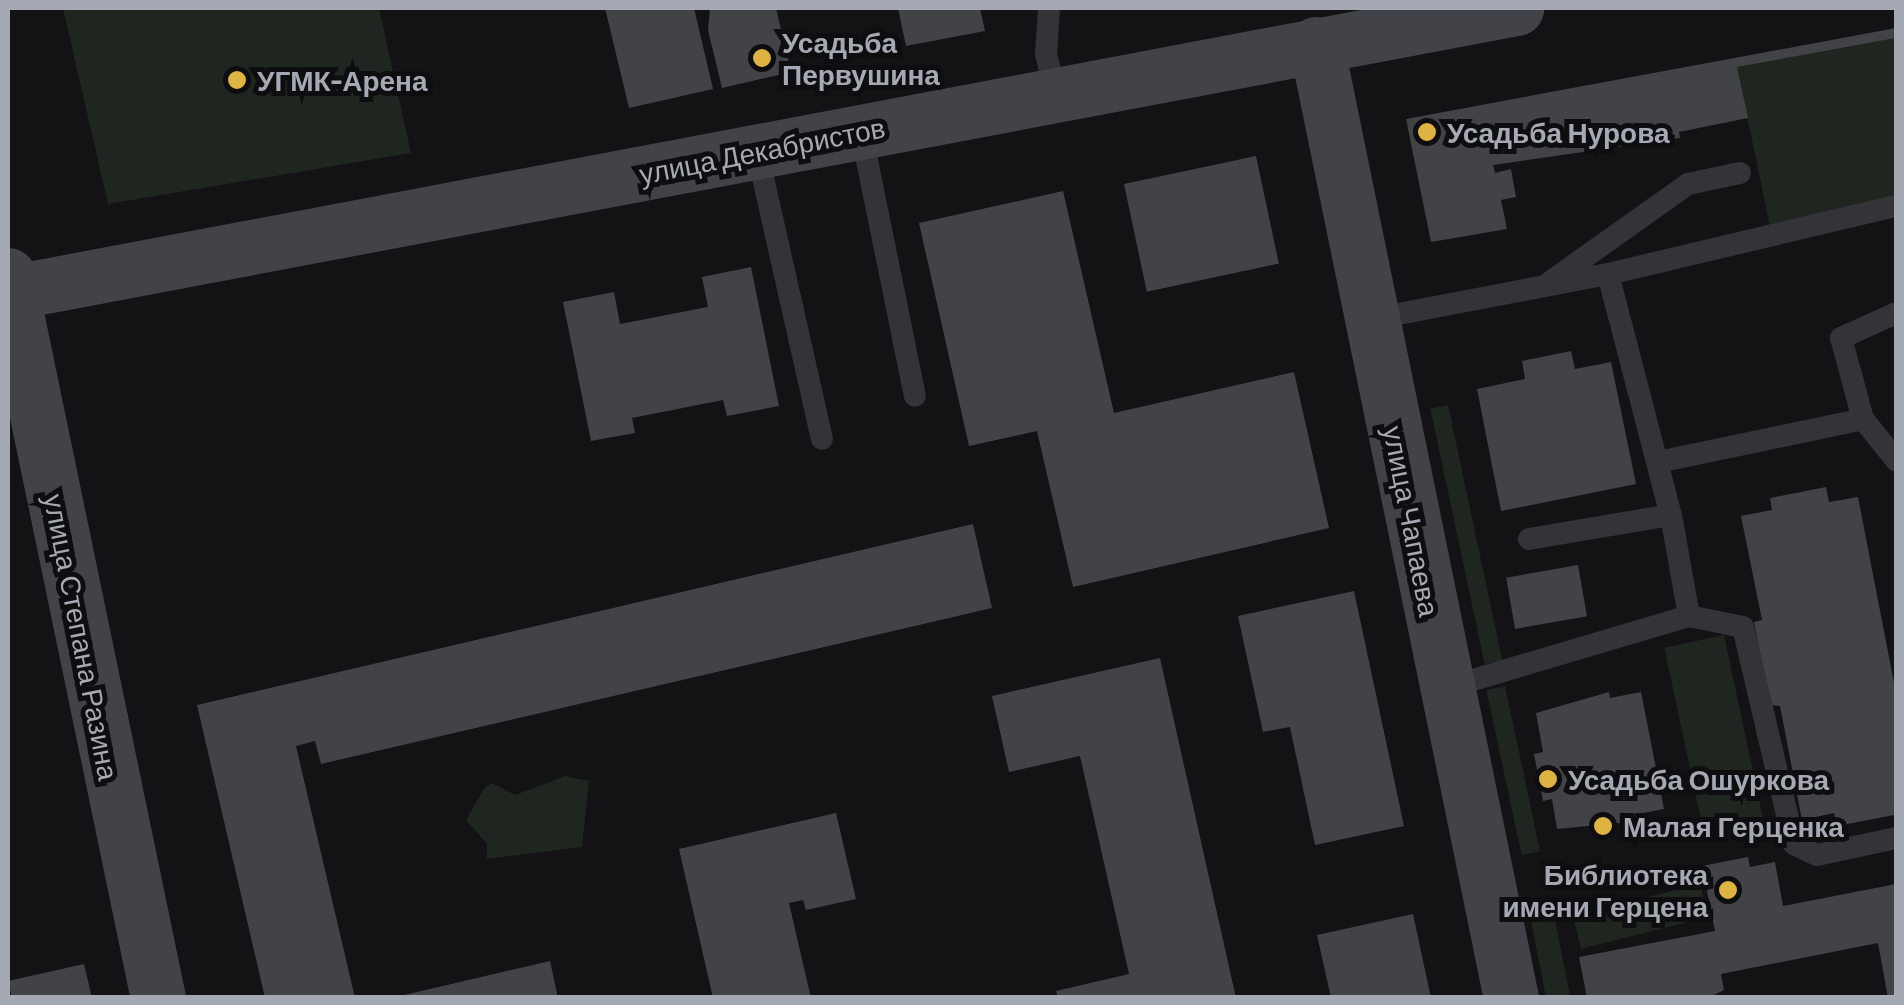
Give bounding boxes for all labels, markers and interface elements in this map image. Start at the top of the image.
place label: Усадьба Первушина [782,25,940,91]
marker: Усадьба Первушина [751,47,773,69]
place label: УГМК-Арена [257,63,428,97]
marker: УГМК-Арена [226,69,248,91]
street label: улица Декабристов [636,110,888,190]
place label: Усадьба Нурова [1447,115,1670,149]
marker: Усадьба Нурова [1416,121,1438,143]
street label: улица Чапаева [1377,423,1447,619]
street label: улица Степана Разина [38,491,126,783]
place label: Усадьба Ошуркова [1568,762,1829,796]
marker: Усадьба Ошуркова [1537,768,1559,790]
place label: Малая Герценка [1623,809,1844,843]
marker: Малая Герценка [1592,815,1614,837]
place label: Библиотека имени Герцена [1502,857,1708,923]
marker: Библиотека имени Герцена [1717,879,1739,901]

